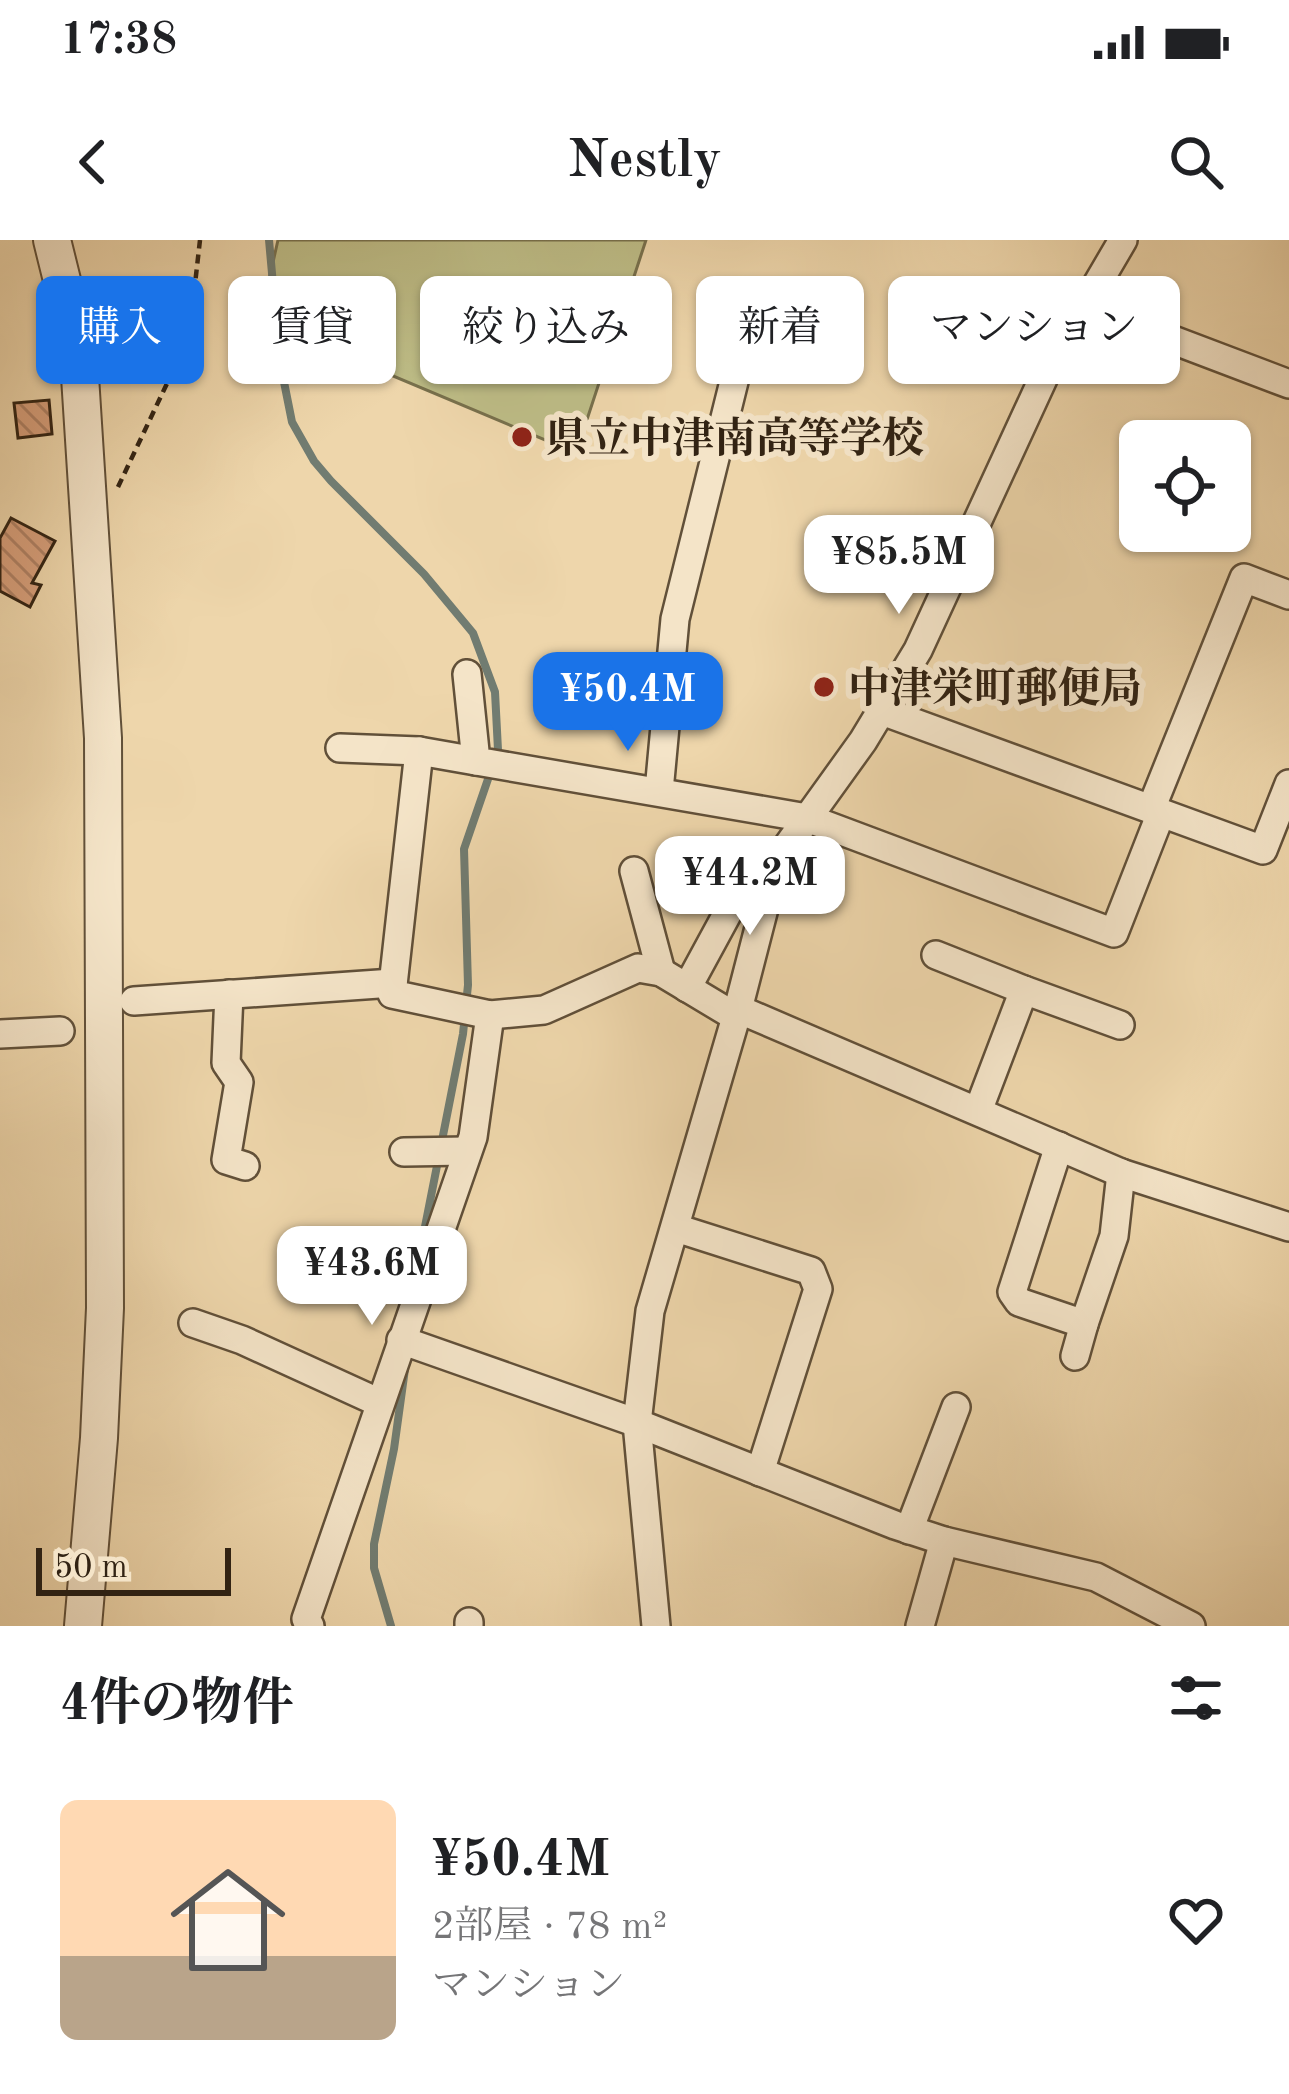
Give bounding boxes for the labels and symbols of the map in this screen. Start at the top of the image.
place label: 県立中津南高等学校 [546,416,924,462]
marker: 県立中津南高等学校 [509,424,535,450]
pin: ¥85.5M [801,515,997,617]
pin: ¥50.4M [530,652,726,754]
place label: 中津栄町郵便局 [848,666,1142,712]
marker: 中津栄町郵便局 [811,674,837,700]
pin: ¥44.2M [652,836,848,938]
pin: ¥43.6M [274,1226,470,1328]
scale bar [36,1542,231,1595]

